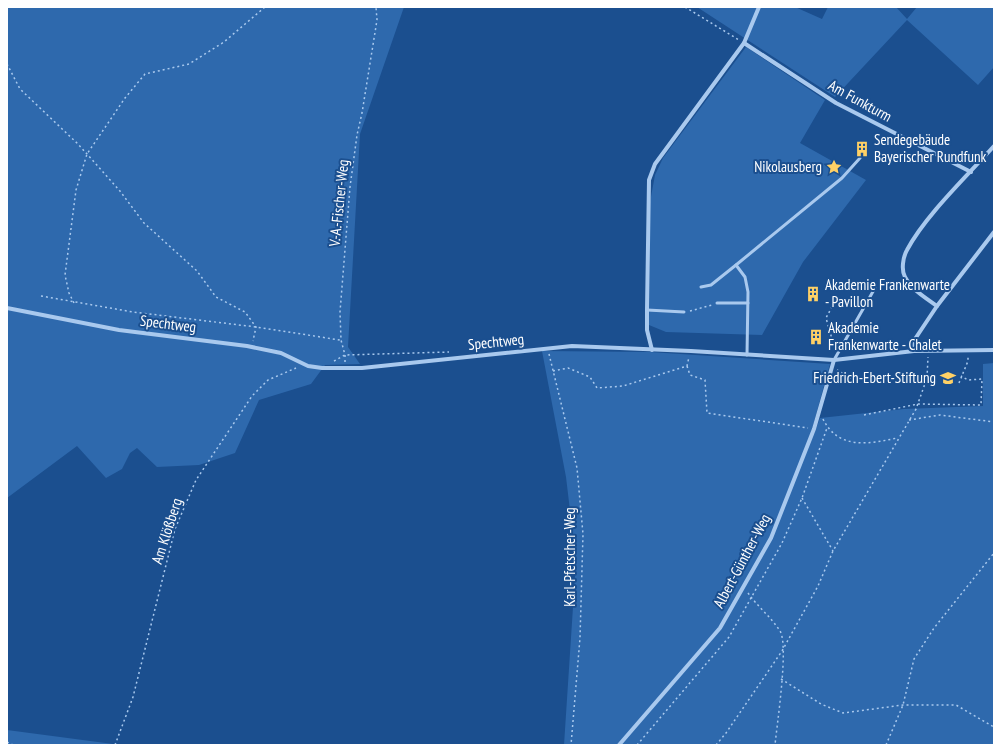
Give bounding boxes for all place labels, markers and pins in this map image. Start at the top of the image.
place label: Sendegebäude Bayerischer Rundfunk [874,130,987,166]
building icon: Sendegebäude Bayerischer Rundfunk [853,140,871,158]
place label: Nikolausberg [754,157,822,176]
place icon: Nikolausberg [825,158,843,176]
place label: Akademie Frankenwarte - Pavillon [825,275,950,311]
building icon: Akademie Frankenwarte - Pavillon [804,285,822,303]
place label: Akademie Frankenwarte - Chalet [828,318,942,354]
building icon: Akademie Frankenwarte - Chalet [807,328,825,346]
place label: Friedrich-Ebert-Stiftung [813,368,936,387]
school or university icon: Friedrich-Ebert-Stiftung [939,369,957,387]

